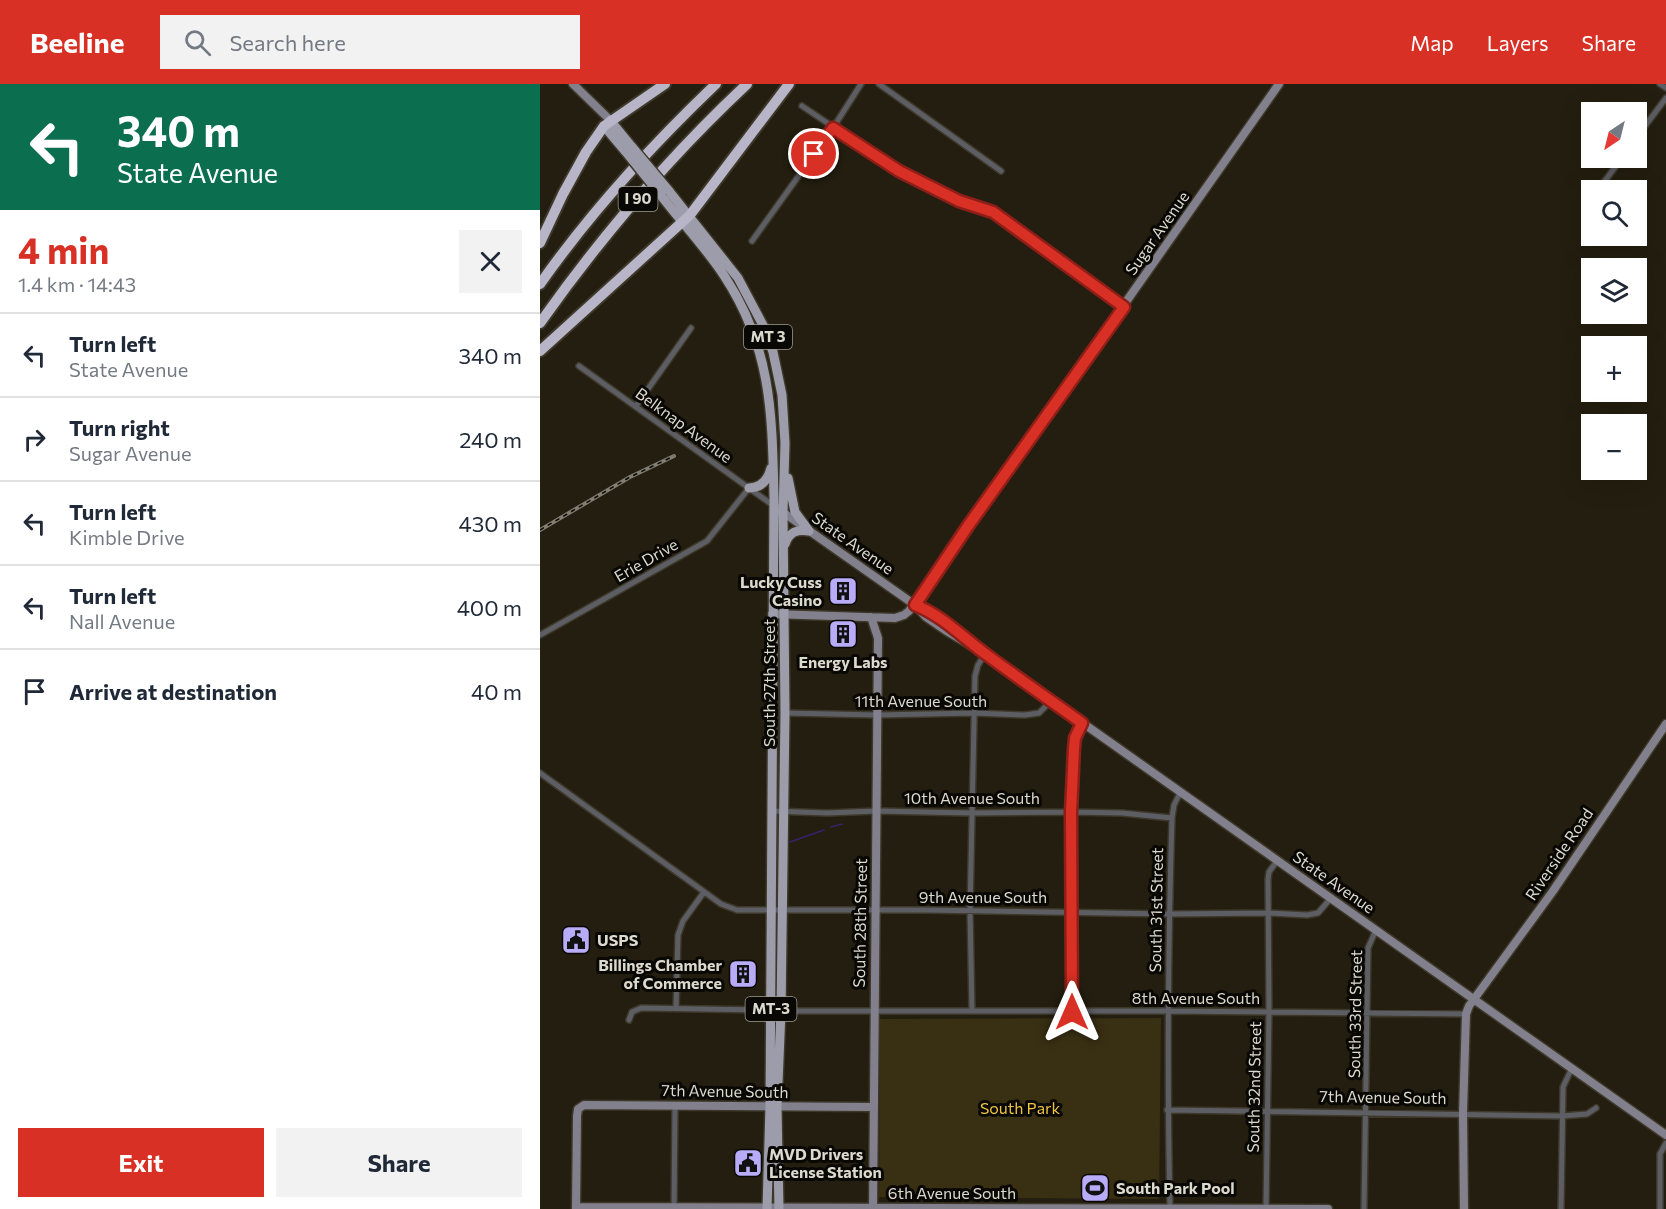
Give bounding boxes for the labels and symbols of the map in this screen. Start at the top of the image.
north arrow [1581,102,1647,168]
pin [788,128,839,179]
road number: I 90 [618,187,658,211]
street label: Sugar Avenue [1121,187,1192,278]
road number: MT 3 [744,325,792,349]
street label: Belknap Avenue [632,383,736,466]
street label: State Avenue [809,507,898,578]
street label: Erie Drive [611,534,681,585]
place label: Lucky Cuss Casino [740,572,822,609]
building icon: Lucky Cuss Casino [827,575,859,607]
building icon: Energy Labs [827,618,859,650]
street label: South 27th Street [759,619,778,747]
place label: Energy Labs [799,652,887,671]
street label: 11th Avenue South [855,691,987,710]
street label: 10th Avenue South [904,788,1040,807]
street label: Riverside Road [1521,804,1596,903]
street label: State Avenue [1290,846,1379,917]
street label: South 31st Street [1145,847,1166,973]
street label: South 28th Street [849,858,870,988]
street label: 9th Avenue South [919,887,1047,906]
public building icon: USPS [560,924,592,956]
place label: USPS [597,930,639,949]
street label: South 33rd Street [1344,949,1365,1078]
place label: Billings Chamber of Commerce [598,955,722,992]
building icon: Billings Chamber of Commerce [727,958,759,990]
position arrow [1040,980,1104,1044]
street label: 8th Avenue South [1132,988,1260,1007]
road number: MT-3 [746,997,796,1021]
street label: South 32nd Street [1243,1021,1264,1153]
street label: 7th Avenue South [661,1080,789,1101]
street label: 7th Avenue South [1319,1086,1447,1107]
park label: South Park [980,1098,1060,1117]
place label: MVD Drivers License Station [769,1144,882,1181]
public building icon: MVD Drivers License Station [732,1147,764,1179]
sports icon: South Park Pool [1079,1172,1111,1204]
place label: South Park Pool [1116,1178,1235,1197]
street label: 6th Avenue South [888,1183,1016,1202]

